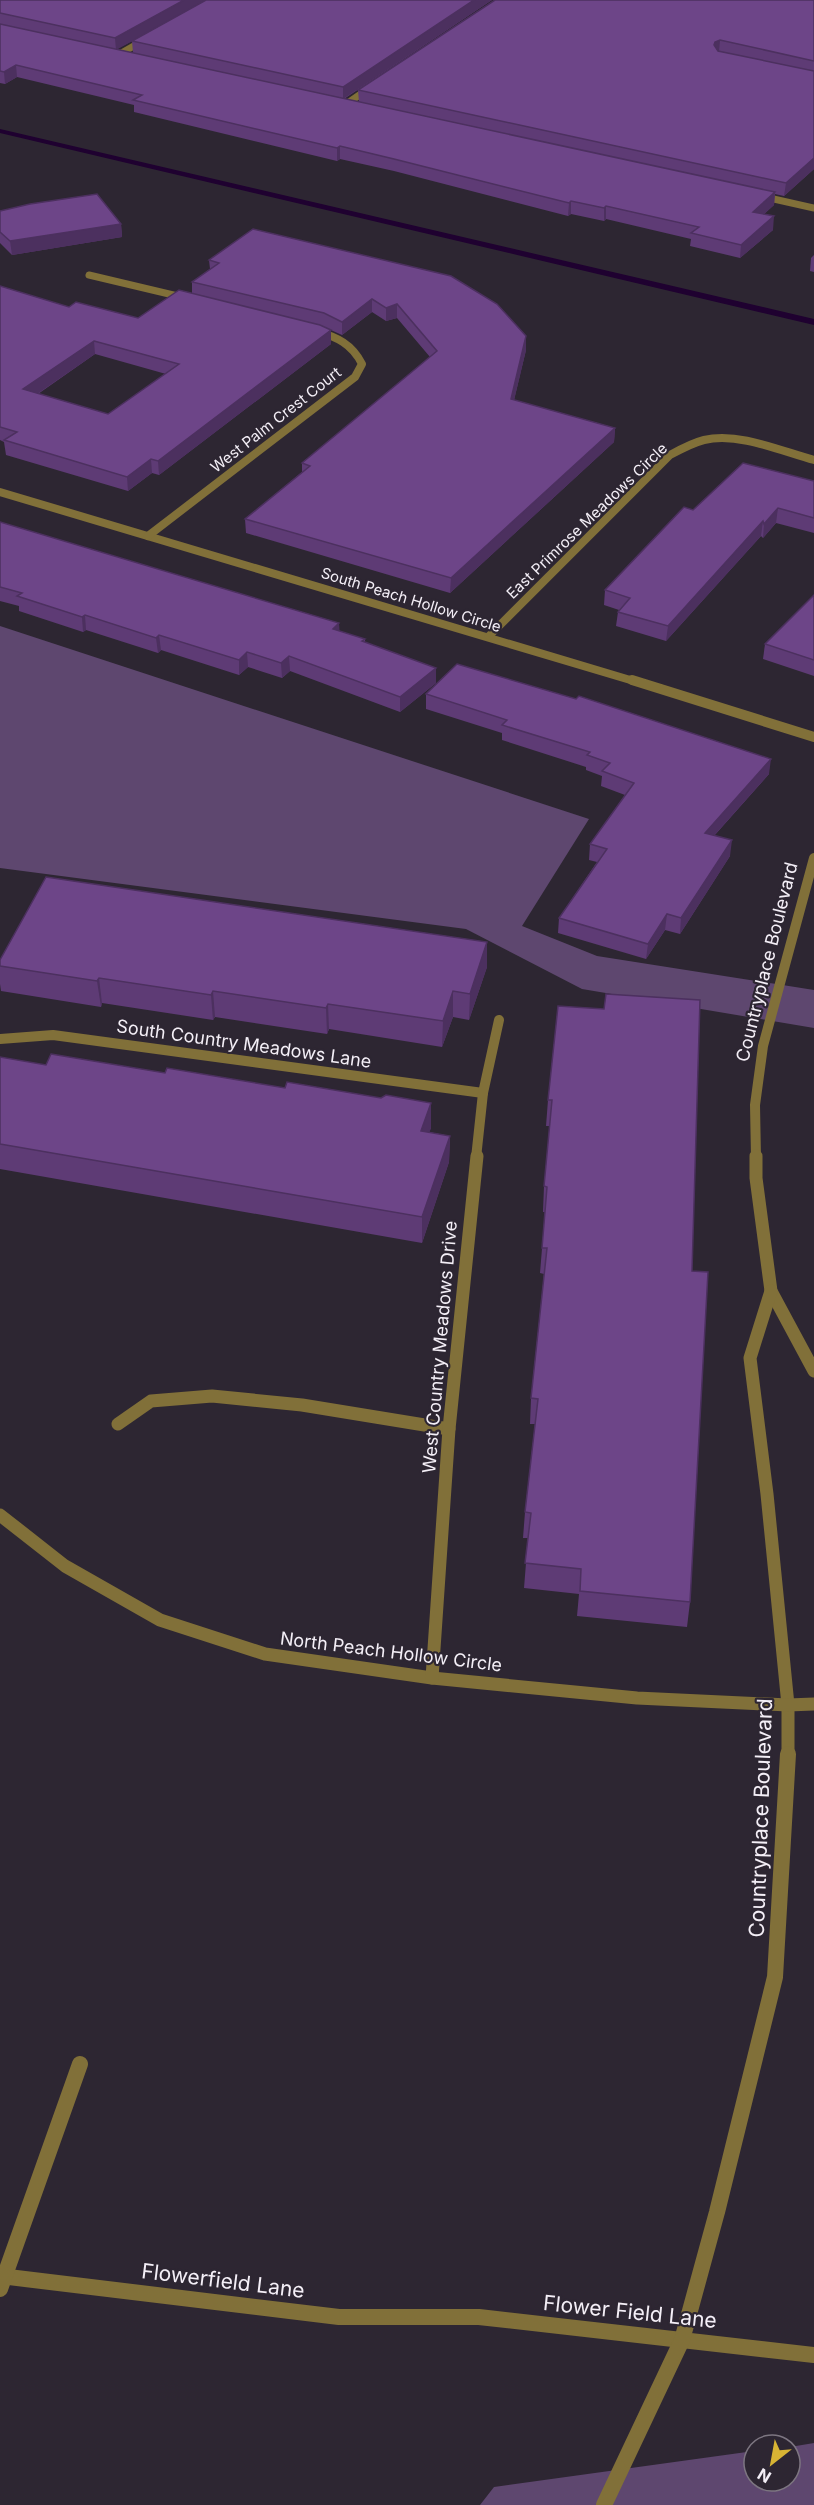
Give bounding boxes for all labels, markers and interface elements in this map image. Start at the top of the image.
street label: West Palm Crest Court [207,363,345,477]
street label: East Primrose Meadows Circle [502,439,671,603]
street label: South Peach Hollow Circle [319,563,504,636]
street label: Countryplace Boulevard [732,860,801,1064]
street label: South Country Meadows Lane [115,1015,373,1072]
street label: West Country Meadows Drive [418,1220,461,1474]
street label: North Peach Hollow Circle [279,1627,503,1676]
street label: Countryplace Boulevard [744,1698,777,1938]
street label: Flowerfield Lane [140,2258,306,2303]
street label: Flower Field Lane [542,2290,718,2333]
north arrow [742,2433,802,2493]
text: N [754,2464,775,2488]

